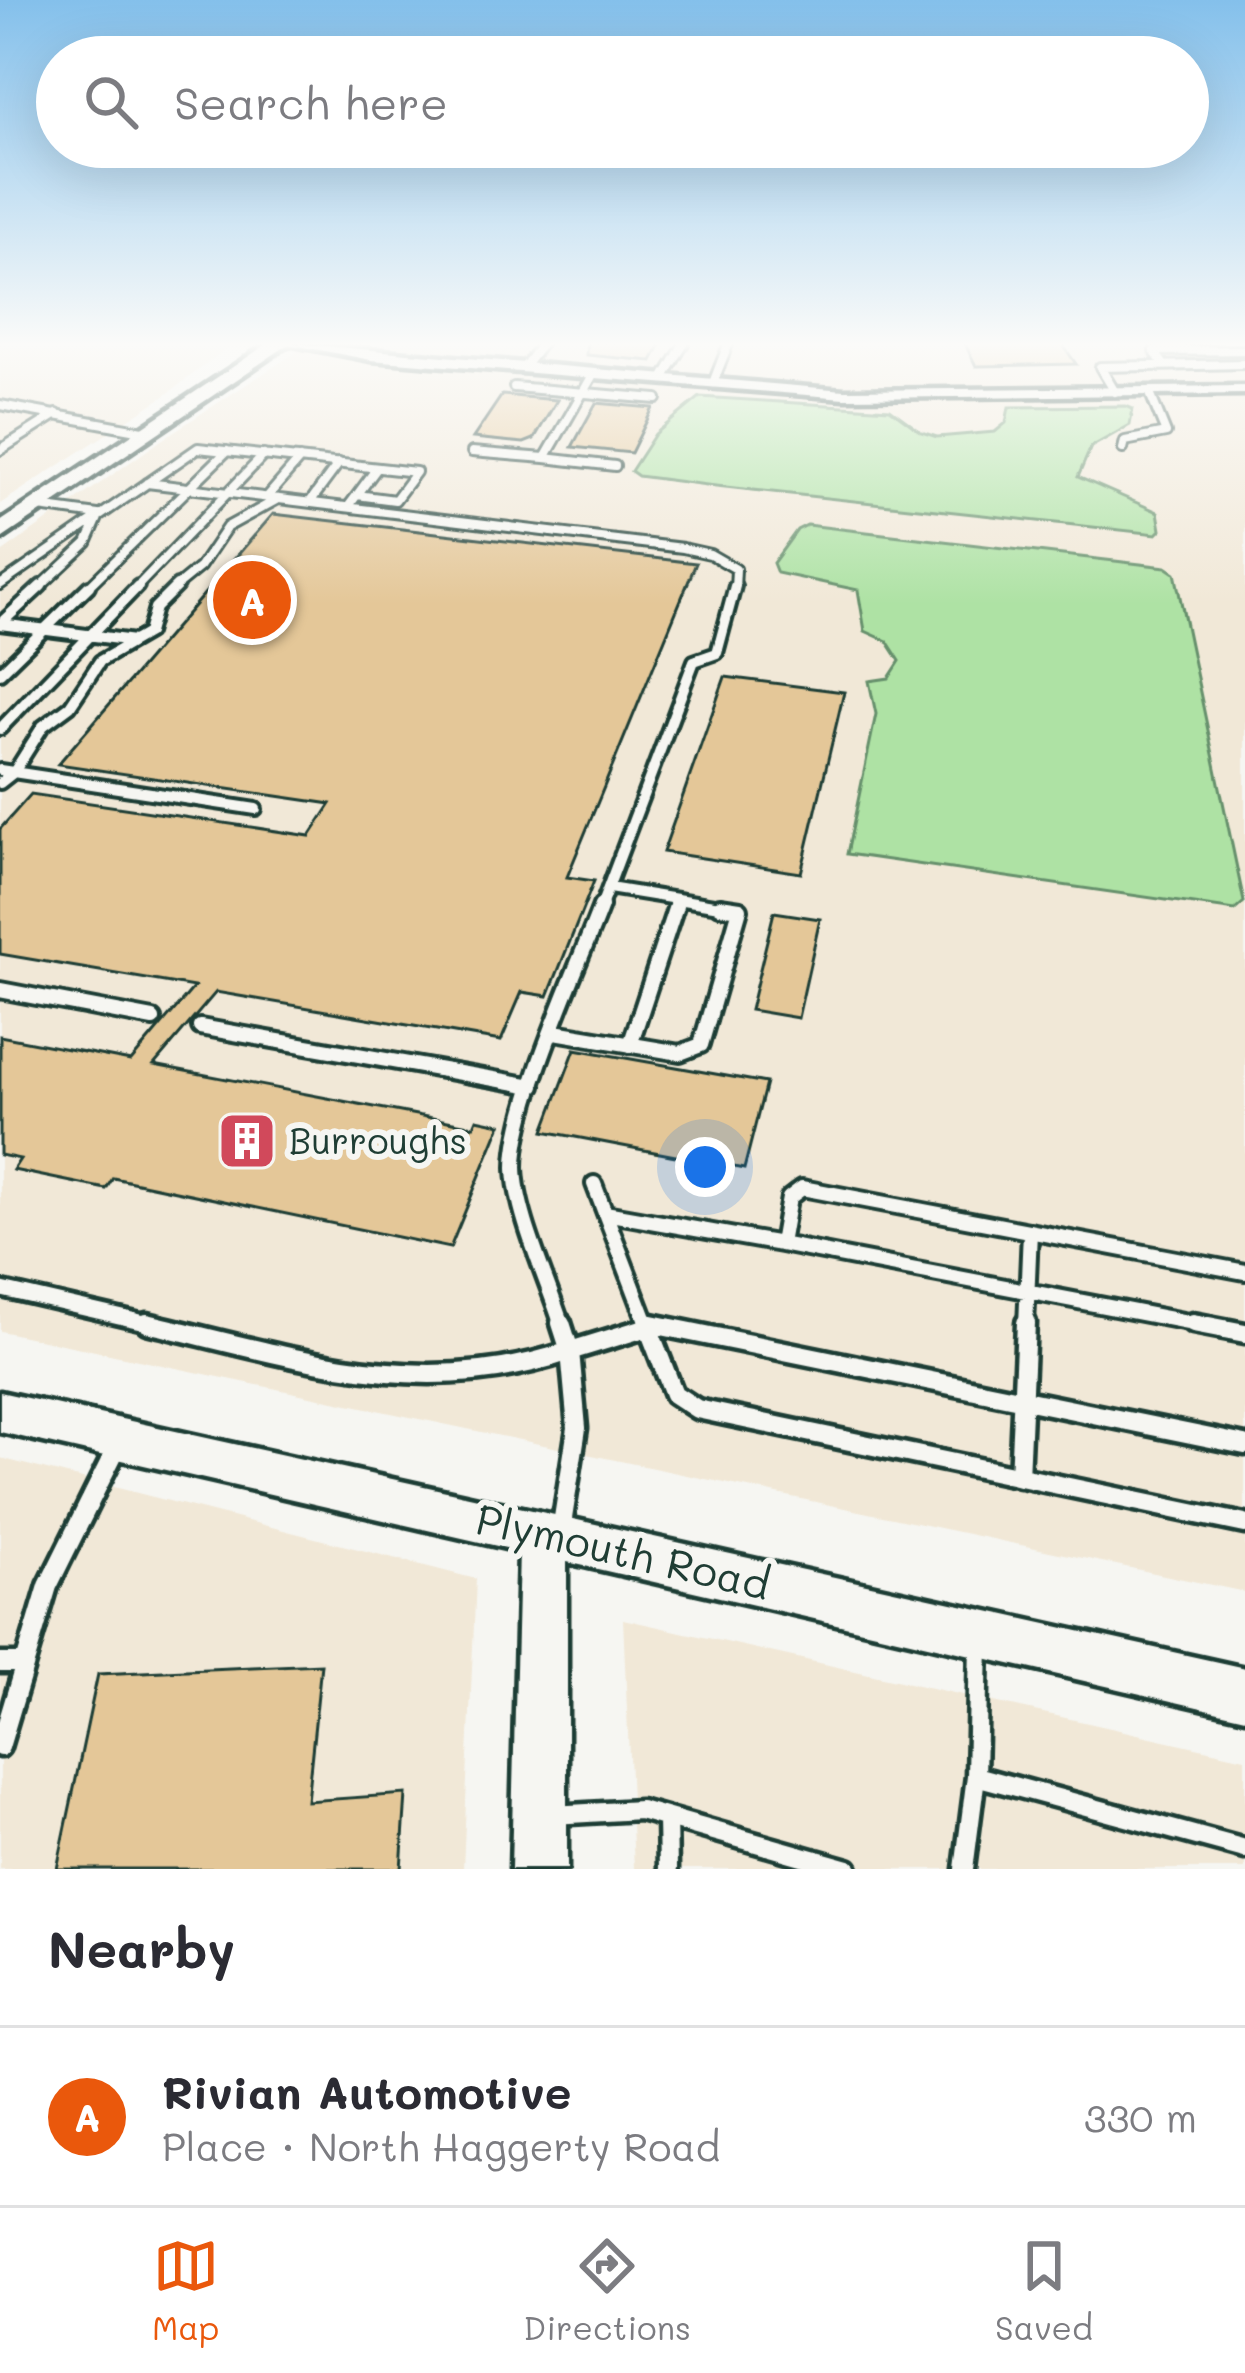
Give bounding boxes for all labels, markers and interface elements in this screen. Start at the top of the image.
search box [36,36,1209,168]
icon: search [78,69,144,135]
text: Search here [174,73,448,131]
pin: A [213,555,291,645]
building icon: Burroughs [216,1110,278,1172]
place label: Burroughs [289,1116,467,1163]
your location [675,1137,735,1197]
street label: Plymouth Road [471,1490,776,1611]
text: Nearby [48,1914,235,1981]
text: Rivian Automotive [162,2062,572,2120]
text: A [73,2091,101,2142]
text: 330 m [1084,2091,1197,2142]
text: Place · North Haggerty Road [162,2120,720,2171]
tab: Map [152,2233,219,2348]
tab: Directions [523,2233,691,2348]
tab: Saved [995,2233,1093,2348]

